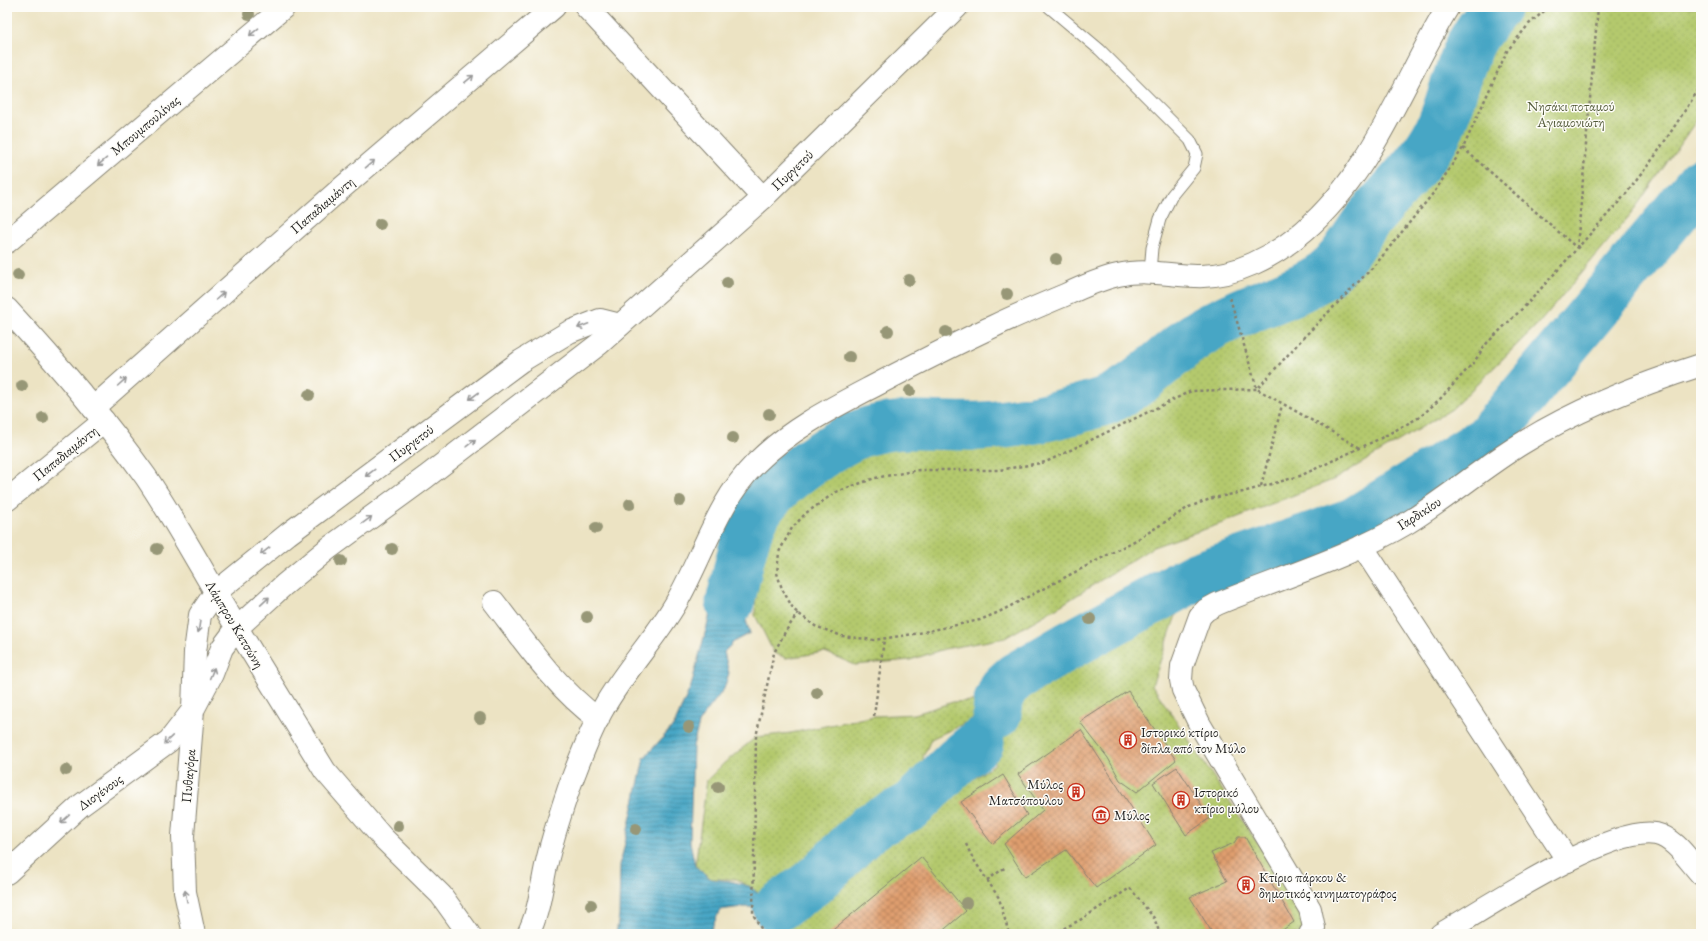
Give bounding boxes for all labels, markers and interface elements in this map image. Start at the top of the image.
one-way arrow [249,28,259,37]
one-way arrow [463,75,474,84]
street label: Μπουμπουλίνας [107,91,183,159]
park label: Νησάκι ποταμού Αγιαμονιώτη [1527,97,1615,131]
street label: Πυργετού [767,146,817,194]
one-way arrow [96,157,107,166]
one-way arrow [364,159,375,168]
street label: Παπαδιαμάντη [286,172,358,238]
one-way arrow [214,291,225,300]
one-way arrow [578,323,590,331]
one-way arrow [117,378,127,387]
one-way arrow [469,392,480,400]
street label: Πυργετού [385,420,437,466]
street label: Παπαδιαμάντη [29,421,101,485]
one-way arrow [466,438,477,447]
one-way arrow [364,469,375,478]
street label: Γαρδικίου [1394,492,1444,534]
one-way arrow [361,516,372,524]
one-way arrow [260,547,271,556]
street label: Λάμπρου Κατσώνη [201,576,268,671]
one-way arrow [260,597,271,606]
one-way arrow [195,620,203,633]
one-way arrow [209,667,216,679]
place label: Ιστορικό κτίριο δίπλα από τον Μύλο [1141,723,1246,757]
building icon: Ιστορικό κτίριο δίπλα από τον Μύλο [1118,730,1138,750]
one-way arrow [163,735,173,745]
street label: Πυθαγόρα [177,748,199,804]
street label: Διογένους [74,770,126,814]
place label: Μύλος Ματσόπουλου [989,775,1063,809]
building icon: Μύλος Ματσόπουλου [1066,782,1086,802]
place label: Ιστορικό κτίριο μύλου [1194,783,1259,817]
building icon: Ιστορικό κτίριο μύλου [1171,790,1191,810]
museum icon: Μύλος [1091,805,1111,825]
place label: Μύλος [1114,806,1150,824]
one-way arrow [60,814,70,824]
place label: Κτίριο πάρκου & δημοτικός κινηματογράφος [1259,868,1397,902]
building icon: Κτίριο πάρκου & δημοτικός κινηματογράφος [1236,875,1256,895]
one-way arrow [182,890,190,903]

